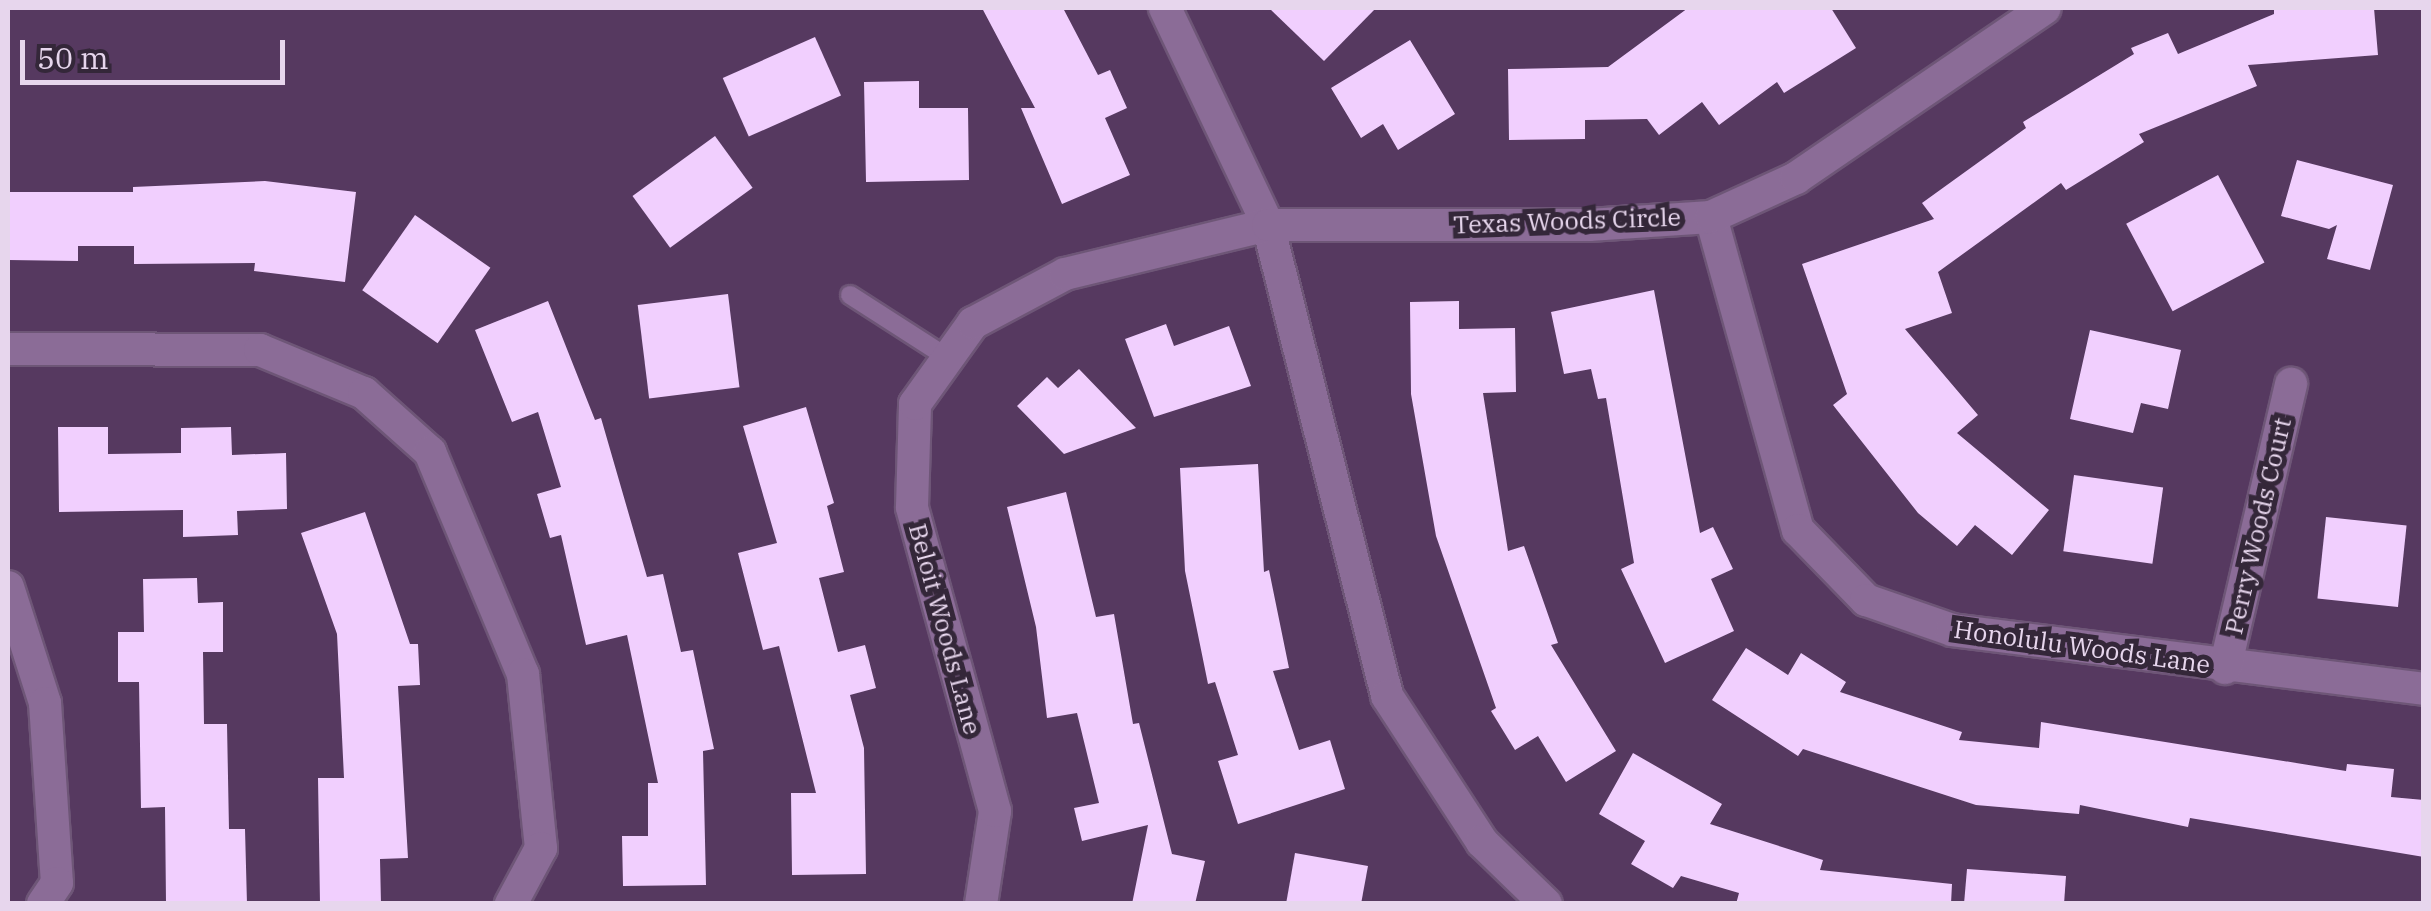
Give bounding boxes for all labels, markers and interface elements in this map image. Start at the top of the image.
scale bar [25,20,290,82]
text: 50 m [37,38,109,77]
street label: Texas Woods Circle [1453,202,1681,240]
street label: Perry Woods Court [2218,415,2298,637]
street label: Beloit Woods Lane [902,520,988,738]
street label: Honolulu Woods Lane [1952,614,2212,680]

